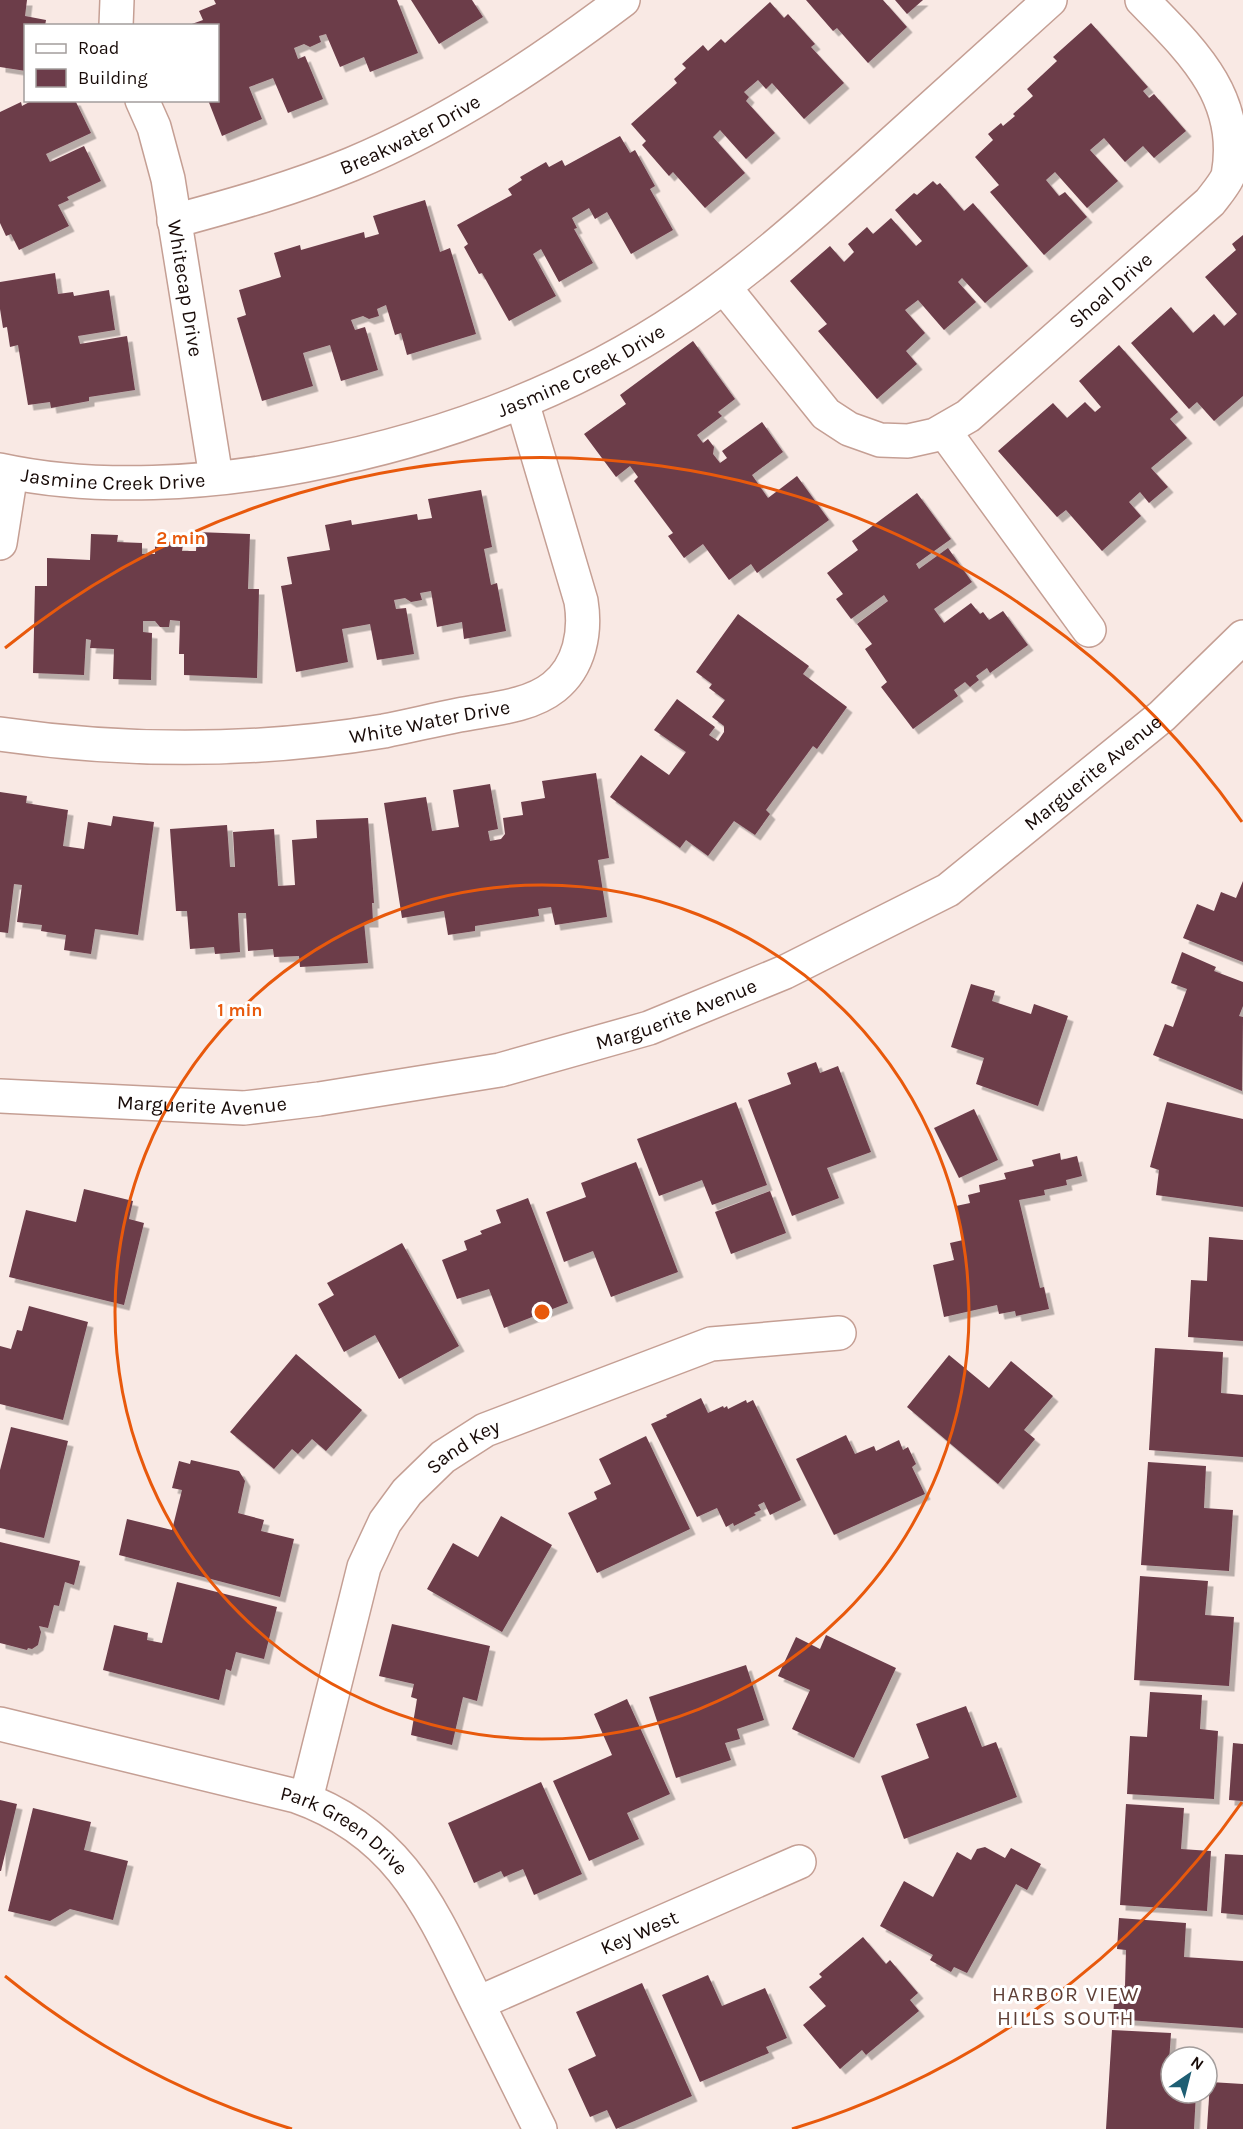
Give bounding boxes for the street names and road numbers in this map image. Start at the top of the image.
street label: Breakwater Drive [337,90,485,180]
street label: Whitecap Drive [163,218,207,358]
street label: Shoal Drive [1064,248,1157,333]
street label: Jasmine Creek Drive [494,320,669,422]
street label: Jasmine Creek Drive [19,463,206,495]
street label: White Water Drive [348,695,512,748]
street label: Marguerite Avenue [1020,710,1166,835]
street label: Marguerite Avenue [593,974,760,1054]
street label: Marguerite Avenue [116,1091,288,1120]
street label: Sand Key [422,1415,503,1479]
street label: Park Green Drive [278,1782,413,1880]
street label: Key West [597,1905,682,1960]

